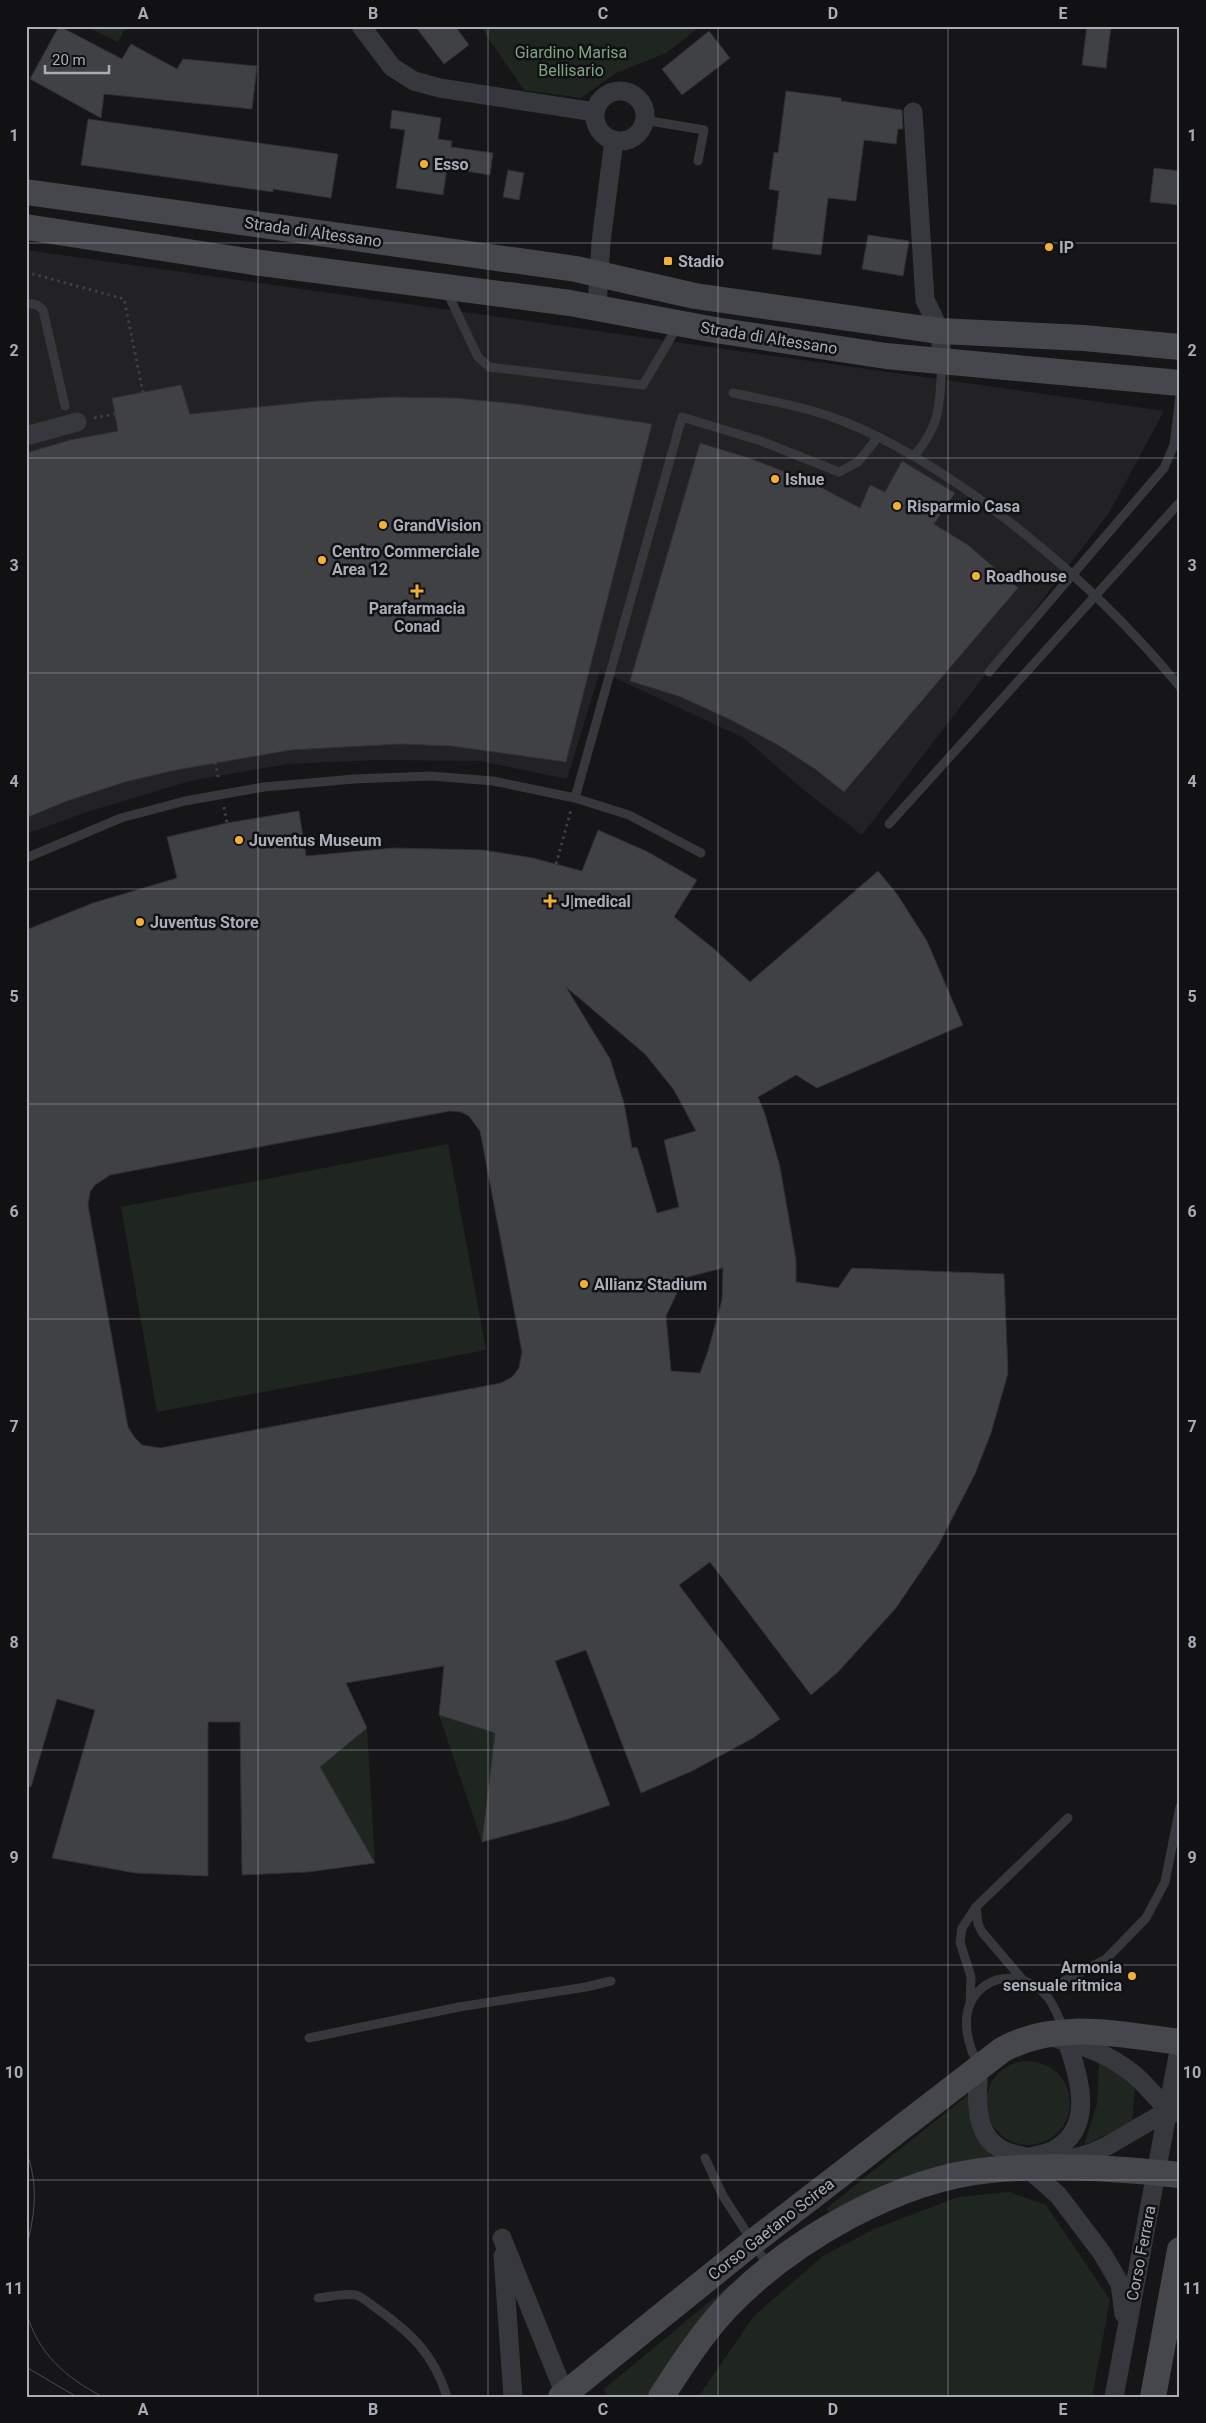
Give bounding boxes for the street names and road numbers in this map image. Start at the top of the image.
street label: Strada di Altessano [243,213,383,251]
street label: Strada di Altessano [699,318,839,358]
street label: Corso Gaetano Scirea [704,2174,838,2284]
street label: Corso Ferrara [1122,2204,1160,2302]

